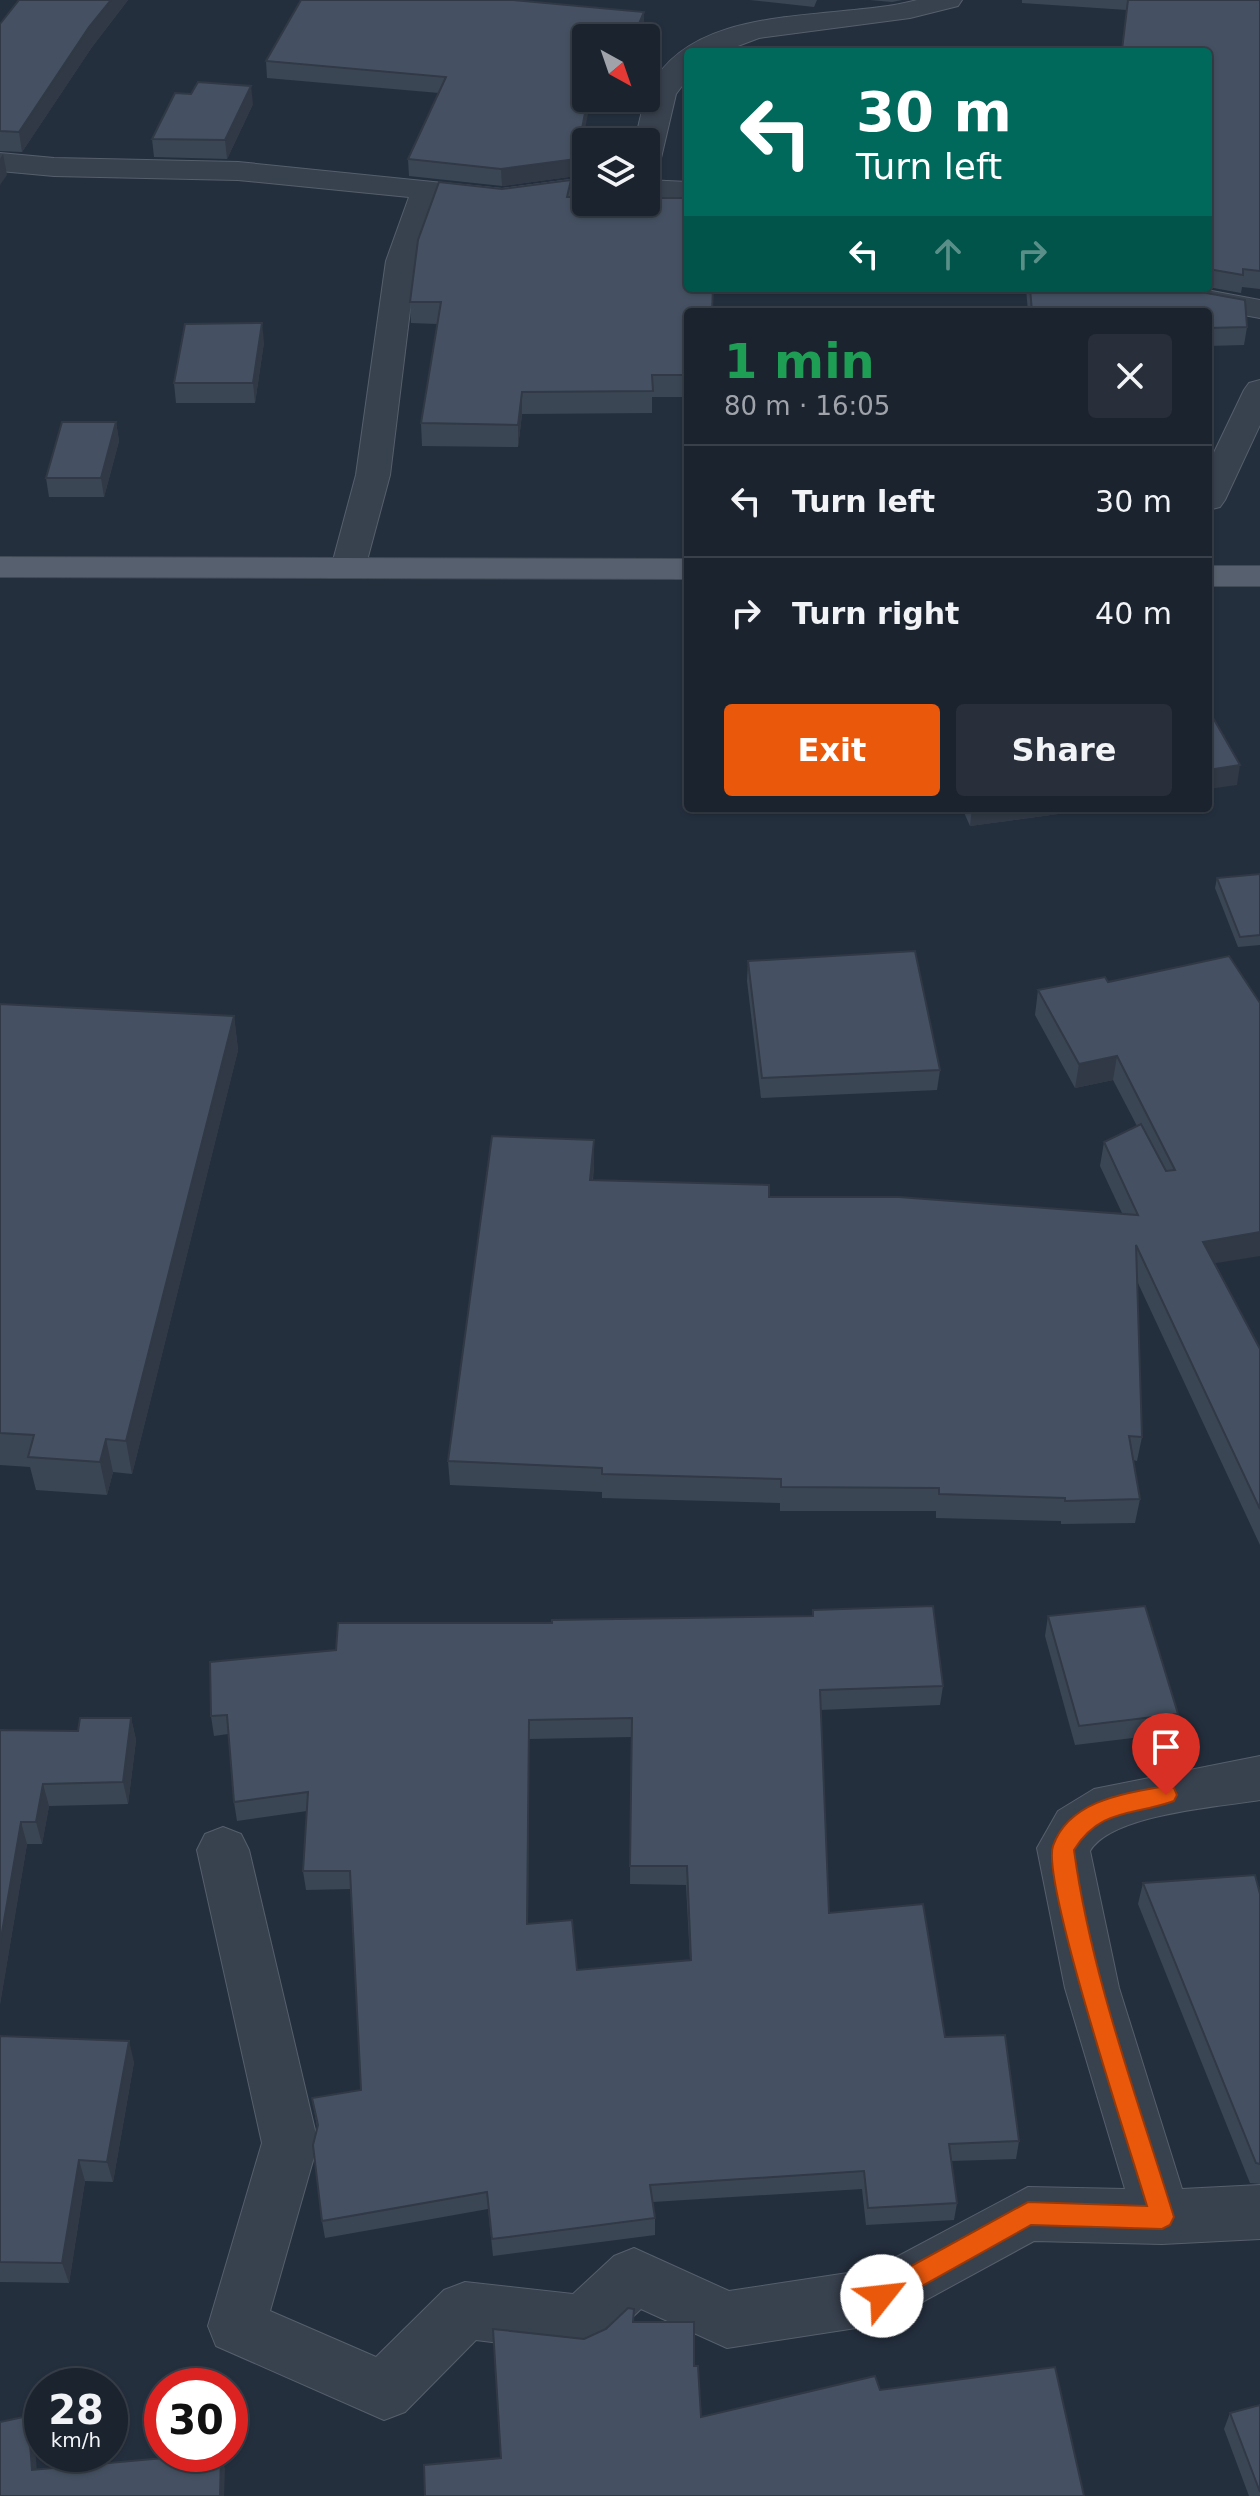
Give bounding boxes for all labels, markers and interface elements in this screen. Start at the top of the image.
north arrow [572,24,660,112]
map controls [572,24,660,216]
text: 30 m [856,79,1012,144]
icon: left [724,80,828,184]
button: layers [572,128,660,216]
text: Turn left [856,146,1002,187]
icon: left [842,232,886,276]
icon: ahead [926,232,970,276]
icon: right [1010,232,1054,276]
text: 1 min [724,333,875,389]
button: close [1088,334,1172,418]
text: 80 m · 16:05 [724,391,890,421]
icon: left [724,479,768,523]
text: Turn left [792,484,935,519]
text: 30 m [1095,484,1172,519]
icon: right [724,591,768,635]
text: Turn right [792,596,959,631]
text: 40 m [1095,596,1172,631]
button: Exit [724,704,940,796]
button: Share [956,704,1172,796]
pin [1132,1713,1200,1795]
icon: arrive [1144,1725,1188,1769]
position arrow [840,2254,924,2338]
speed limit sign: 30 [144,2368,248,2472]
text: 28 [48,2387,104,2433]
text: km/h [51,2428,101,2452]

